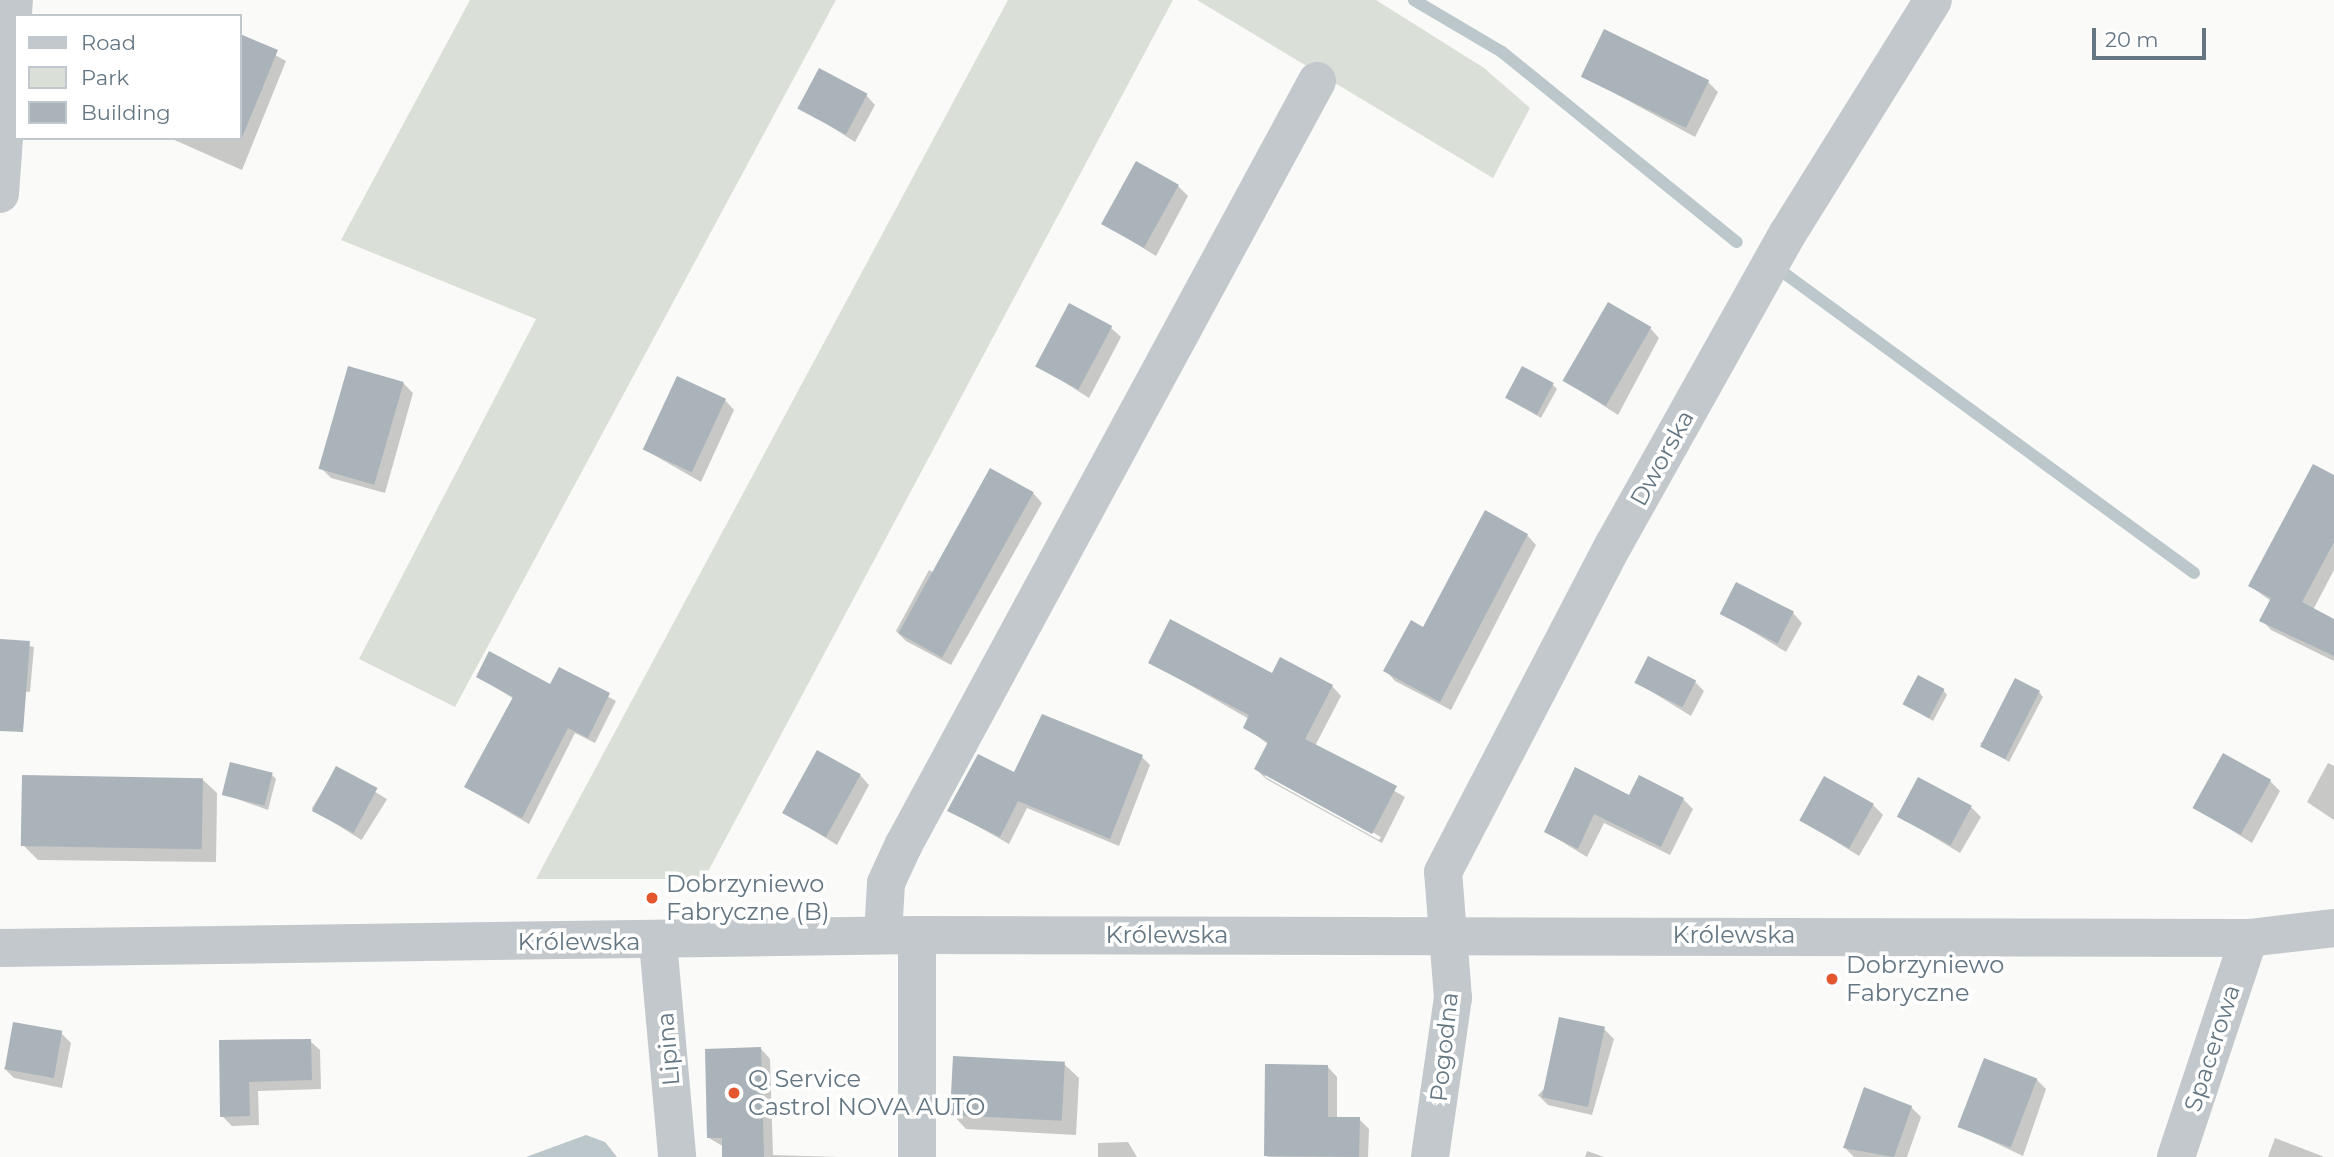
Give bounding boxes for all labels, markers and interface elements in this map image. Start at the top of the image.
legend [14,14,242,140]
scale bar [2096,14,2210,58]
text: 20 m [2105,27,2159,52]
text: Road [81,30,136,55]
text: Park [81,65,129,90]
text: Building [81,100,171,125]
street label: Dworska [1624,405,1700,511]
place label: Dobrzyniewo Fabryczne (B) [666,870,830,926]
marker: Dobrzyniewo Fabryczne (B) [644,890,660,906]
street label: Królewska [1106,921,1228,949]
street label: Królewska [1673,921,1795,949]
street label: Królewska [518,928,640,956]
place label: Dobrzyniewo Fabryczne [1846,951,2004,1007]
marker: Dobrzyniewo Fabryczne [1824,971,1840,987]
street label: Spacerowa [2178,981,2246,1115]
street label: Pogodna [1424,991,1464,1103]
street label: Lipina [650,1011,686,1087]
place label: Q Service Castrol NOVA AUTO [748,1065,985,1121]
marker: Q Service Castrol NOVA AUTO [726,1085,742,1101]

